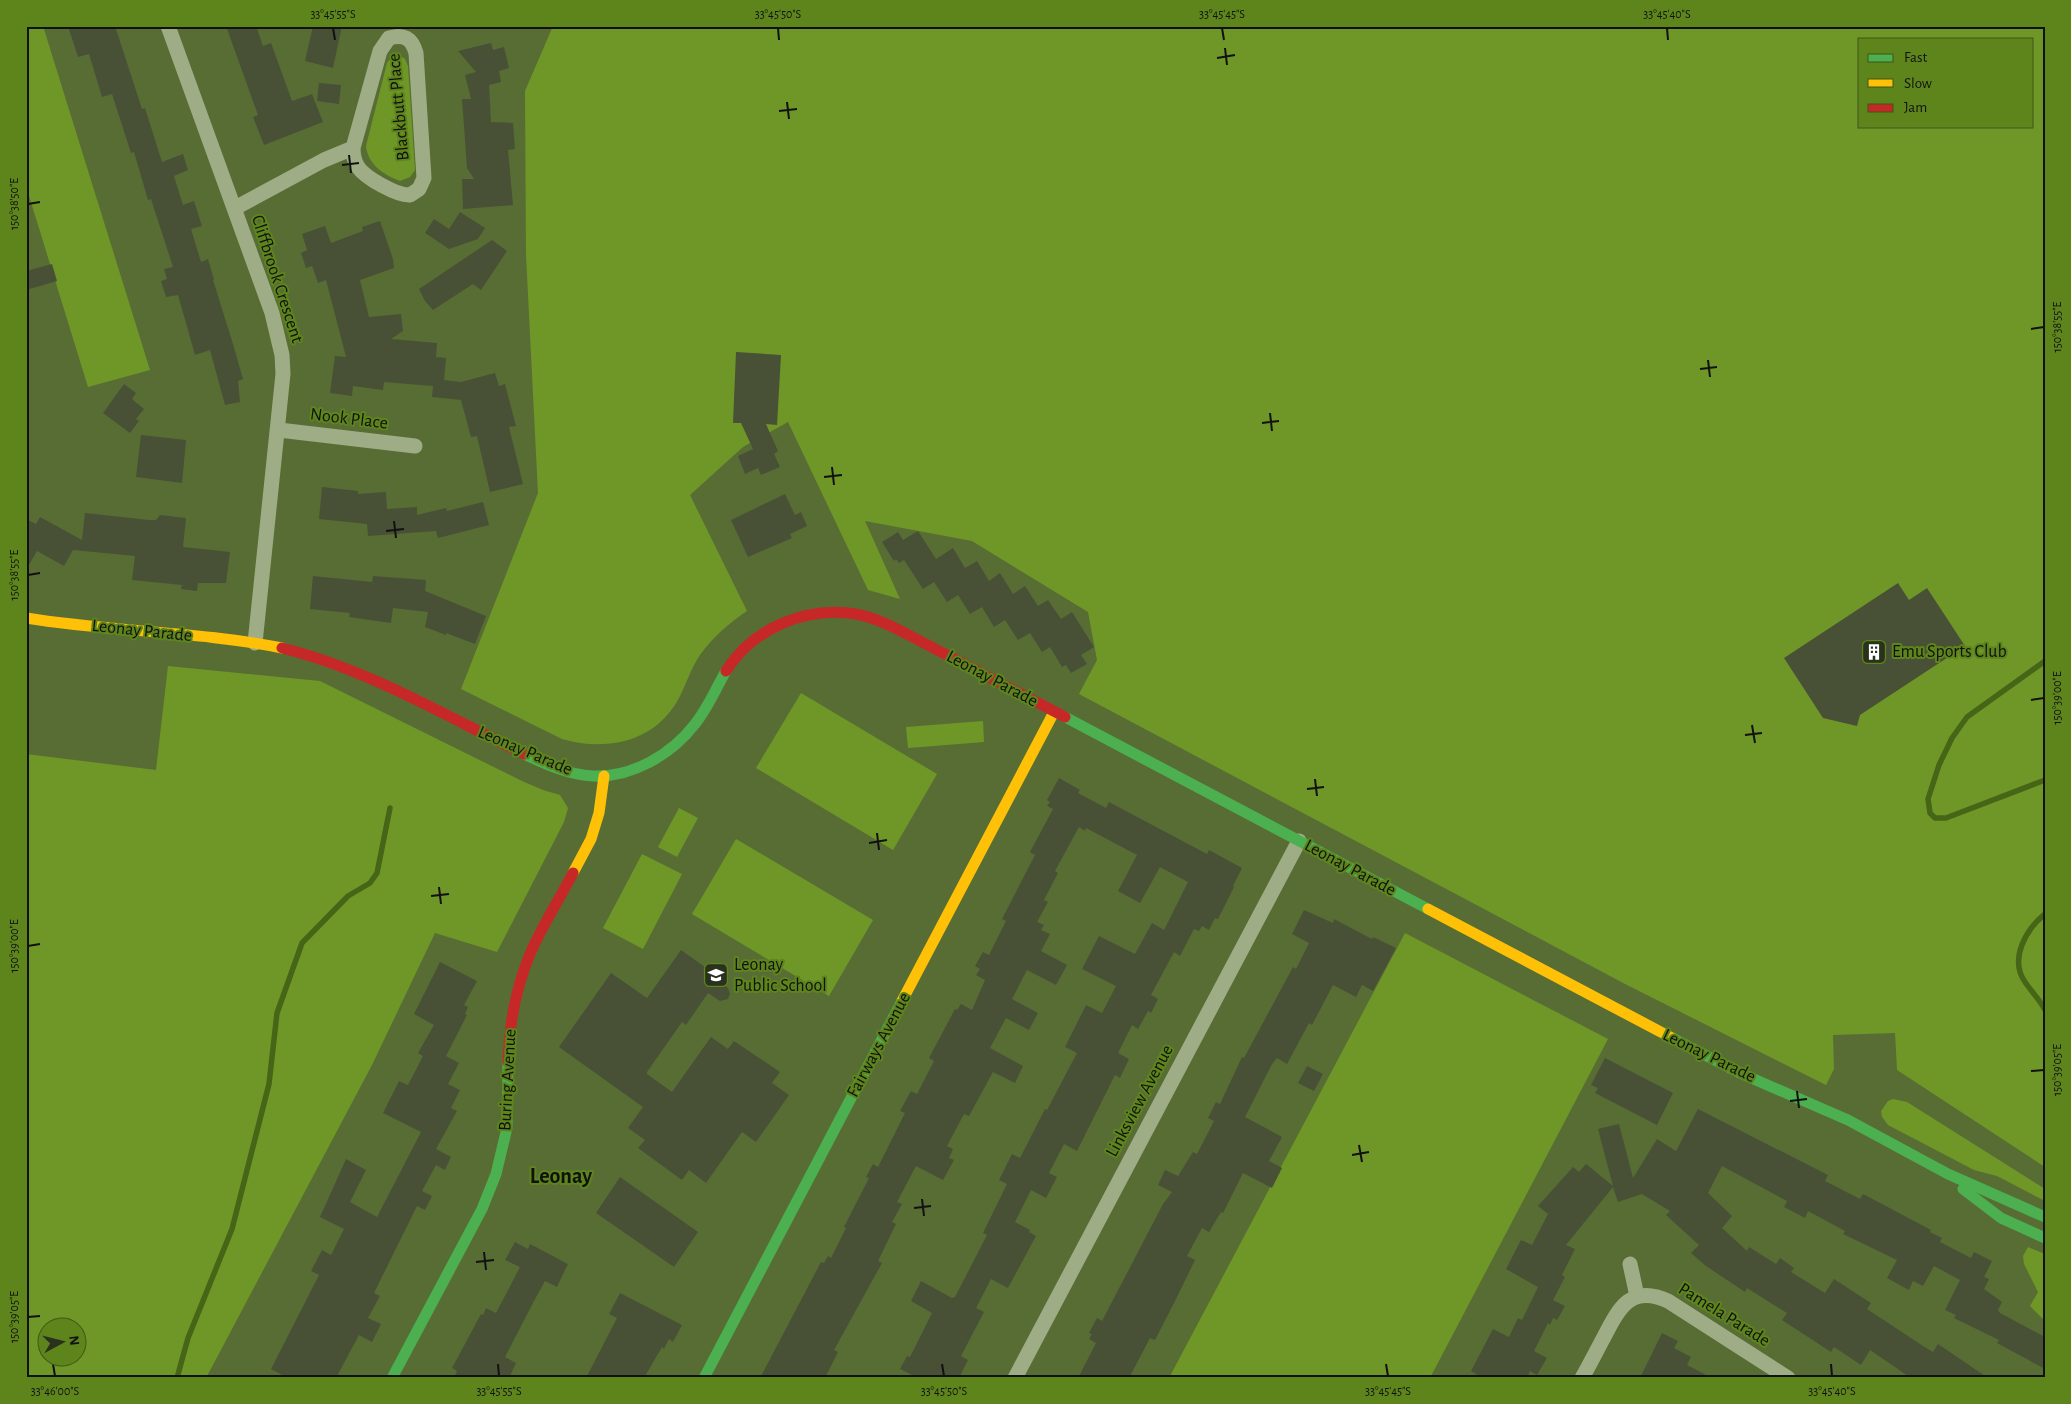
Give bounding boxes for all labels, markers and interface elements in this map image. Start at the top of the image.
text: 33°45'55"S [310,8,356,20]
text: 33°45'50"S [755,8,802,20]
text: 33°45'45"S [1199,8,1245,20]
text: 33°45'40"S [1643,8,1691,20]
legend [1858,38,2034,128]
text: Fast [1904,50,1928,65]
street label: Blackbutt Place [385,53,413,161]
text: Slow [1904,76,1932,91]
text: Jam [1904,100,1927,115]
text: 150°38'50"E [8,178,20,230]
street label: Cliffbrook Crescent [248,213,306,345]
text: 150°38'55"E [2051,301,2063,352]
street label: Nook Place [309,405,389,433]
text: 150°38'55"E [8,549,20,600]
street label: Leonay Parade [91,617,193,645]
building icon: Emu Sports Club [1861,639,1887,665]
place label: Emu Sports Club [1892,643,2007,661]
street label: Leonay Parade [943,647,1041,711]
text: 150°39'00"E [2051,671,2063,725]
street label: Leonay Parade [475,723,575,779]
street label: Leonay Parade [1301,836,1399,900]
text: 150°39'00"E [8,919,20,973]
place label: Leonay Public School [734,956,827,995]
school or university icon: Leonay Public School [703,962,729,988]
street label: Fairways Avenue [844,990,914,1100]
street label: Leonay Parade [1660,1026,1758,1086]
street label: Buring Avenue [496,1028,520,1132]
street label: Linksview Avenue [1103,1042,1177,1160]
text: 150°39'05"E [2051,1044,2063,1096]
district label: Leonay [530,1165,592,1188]
street label: Pamela Parade [1675,1280,1773,1350]
text: 150°39'05"E [8,1291,20,1343]
north arrow [38,1316,88,1366]
text: N [66,1335,81,1346]
text: 33°46'00"S [31,1385,80,1397]
text: 33°45'55"S [476,1385,522,1397]
text: 33°45'50"S [921,1385,968,1397]
text: 33°45'45"S [1365,1385,1411,1397]
text: 33°45'40"S [1808,1385,1856,1397]

